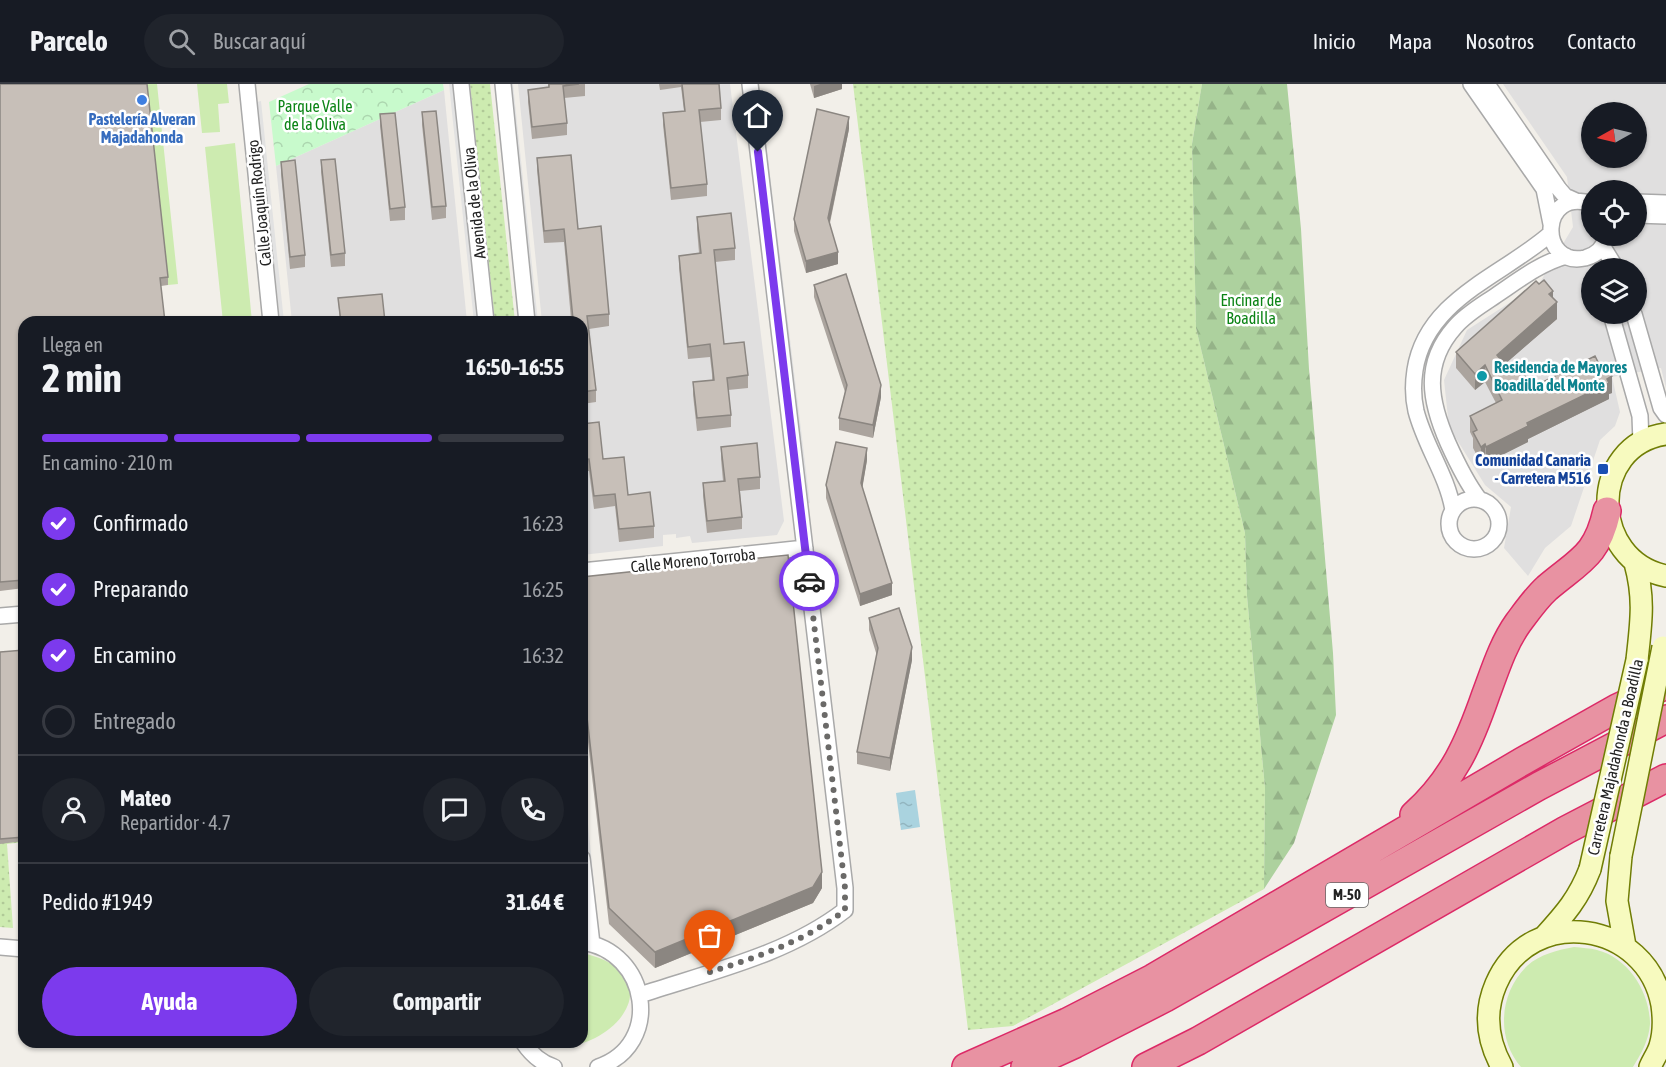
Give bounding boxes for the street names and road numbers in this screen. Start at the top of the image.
street label: Calle Joaquín Rodrigo [243,139,276,267]
street label: Avenida de la Oliva [459,146,489,260]
street label: Calle Moreno Torroba [630,544,756,576]
street label: Carretera Majadahonda a Boadilla [1584,657,1647,857]
road number: M-50 [1326,883,1368,907]

